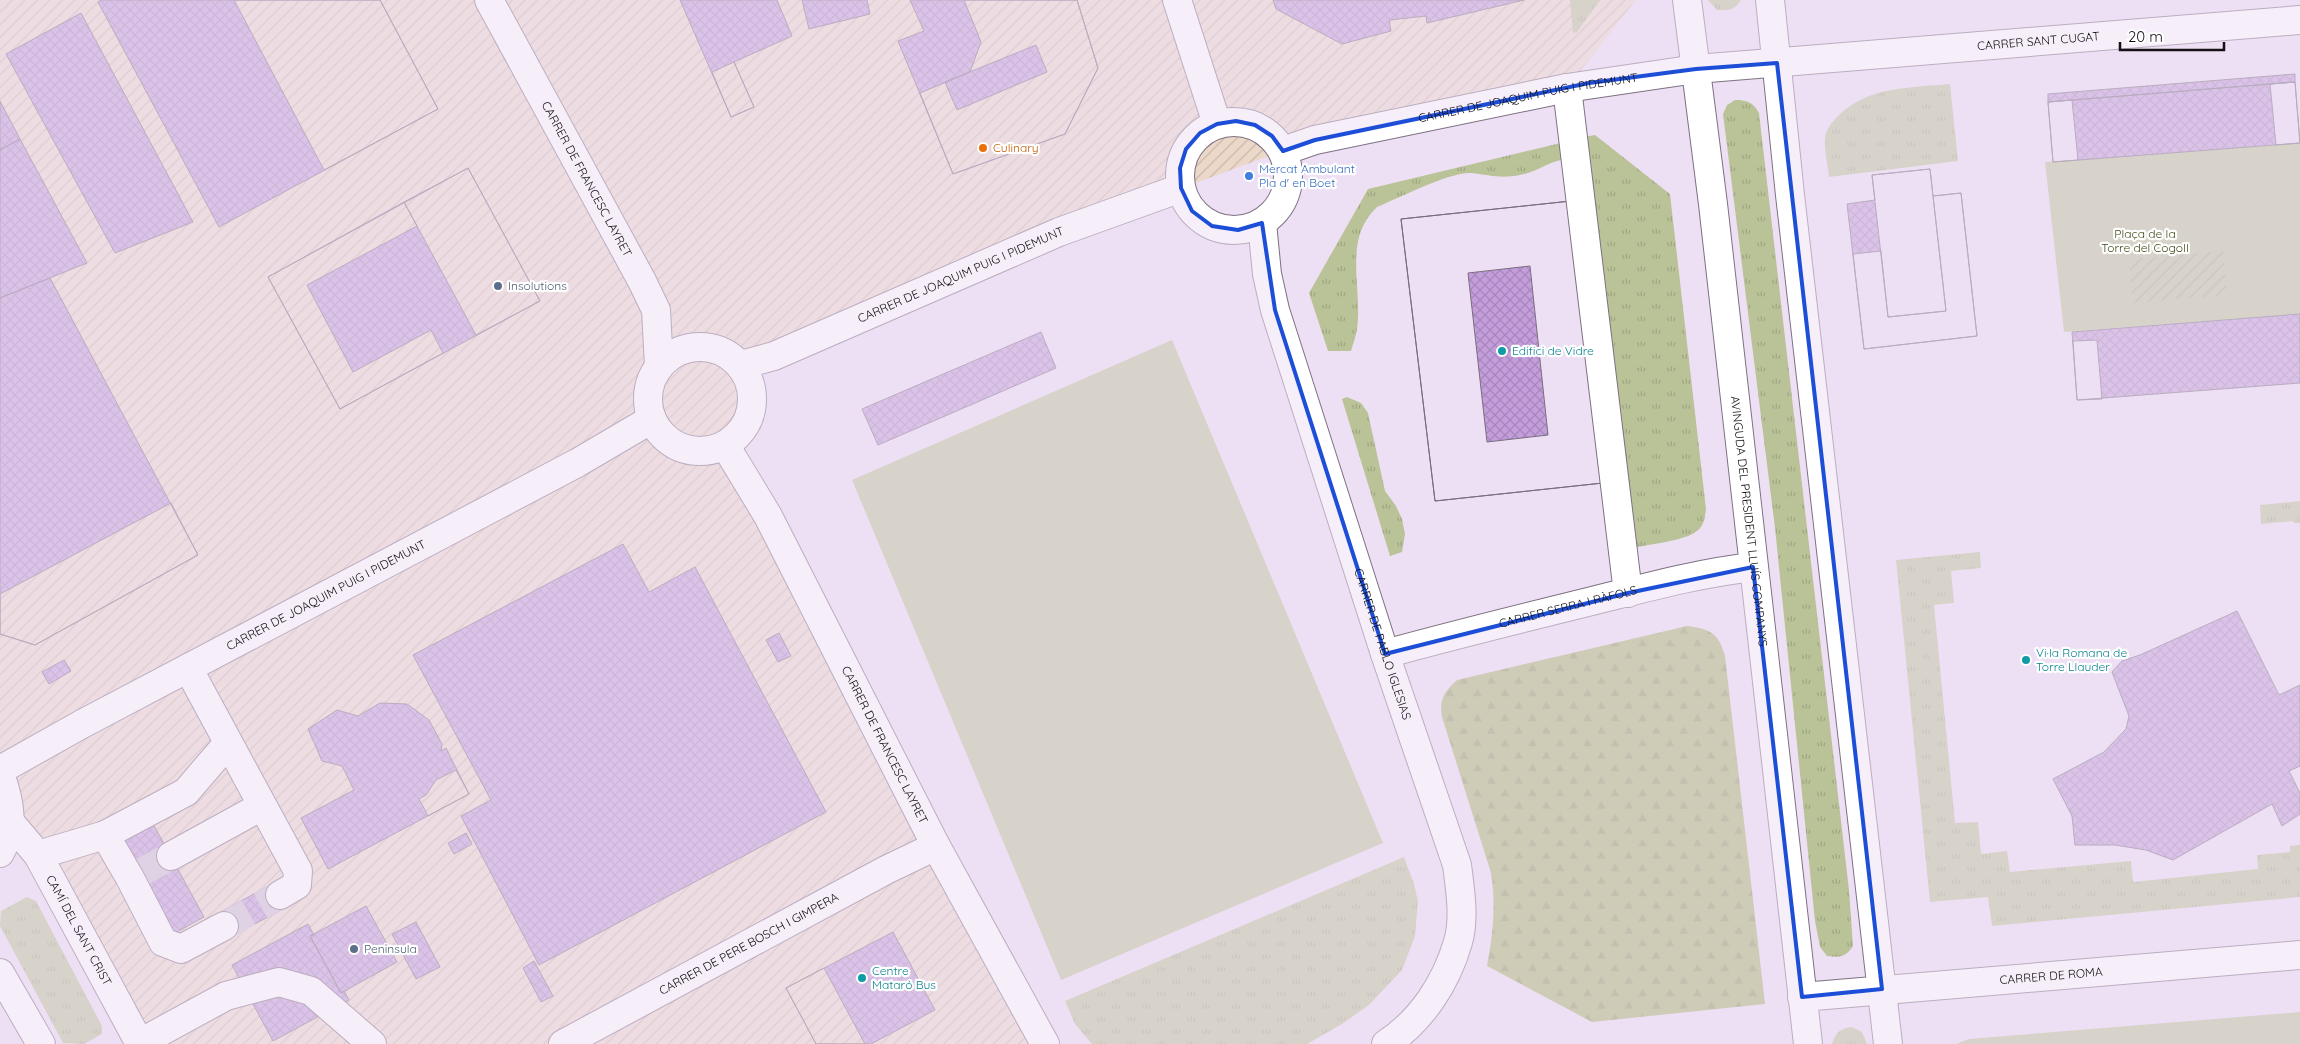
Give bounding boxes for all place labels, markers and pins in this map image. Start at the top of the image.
place label: Culinary [993,140,1039,155]
marker: Culinary [977,142,989,154]
place label: Mercat Ambulant Pla d' en Boet [1259,161,1355,190]
marker: Mercat Ambulant Pla d' en Boet [1243,170,1255,182]
place label: Insolutions [508,278,567,293]
marker: Insolutions [492,280,504,292]
place label: Edifici de Vidre [1512,343,1594,358]
marker: Edifici de Vidre [1496,345,1508,357]
place label: Vi·la Romana de Torre Llauder [2036,645,2127,674]
marker: Vi·la Romana de Torre Llauder [2020,654,2032,666]
place label: Peninsula [364,941,417,956]
marker: Peninsula [348,943,360,955]
place label: Centre Mataró Bus [872,963,936,992]
marker: Centre Mataró Bus [856,972,868,984]

